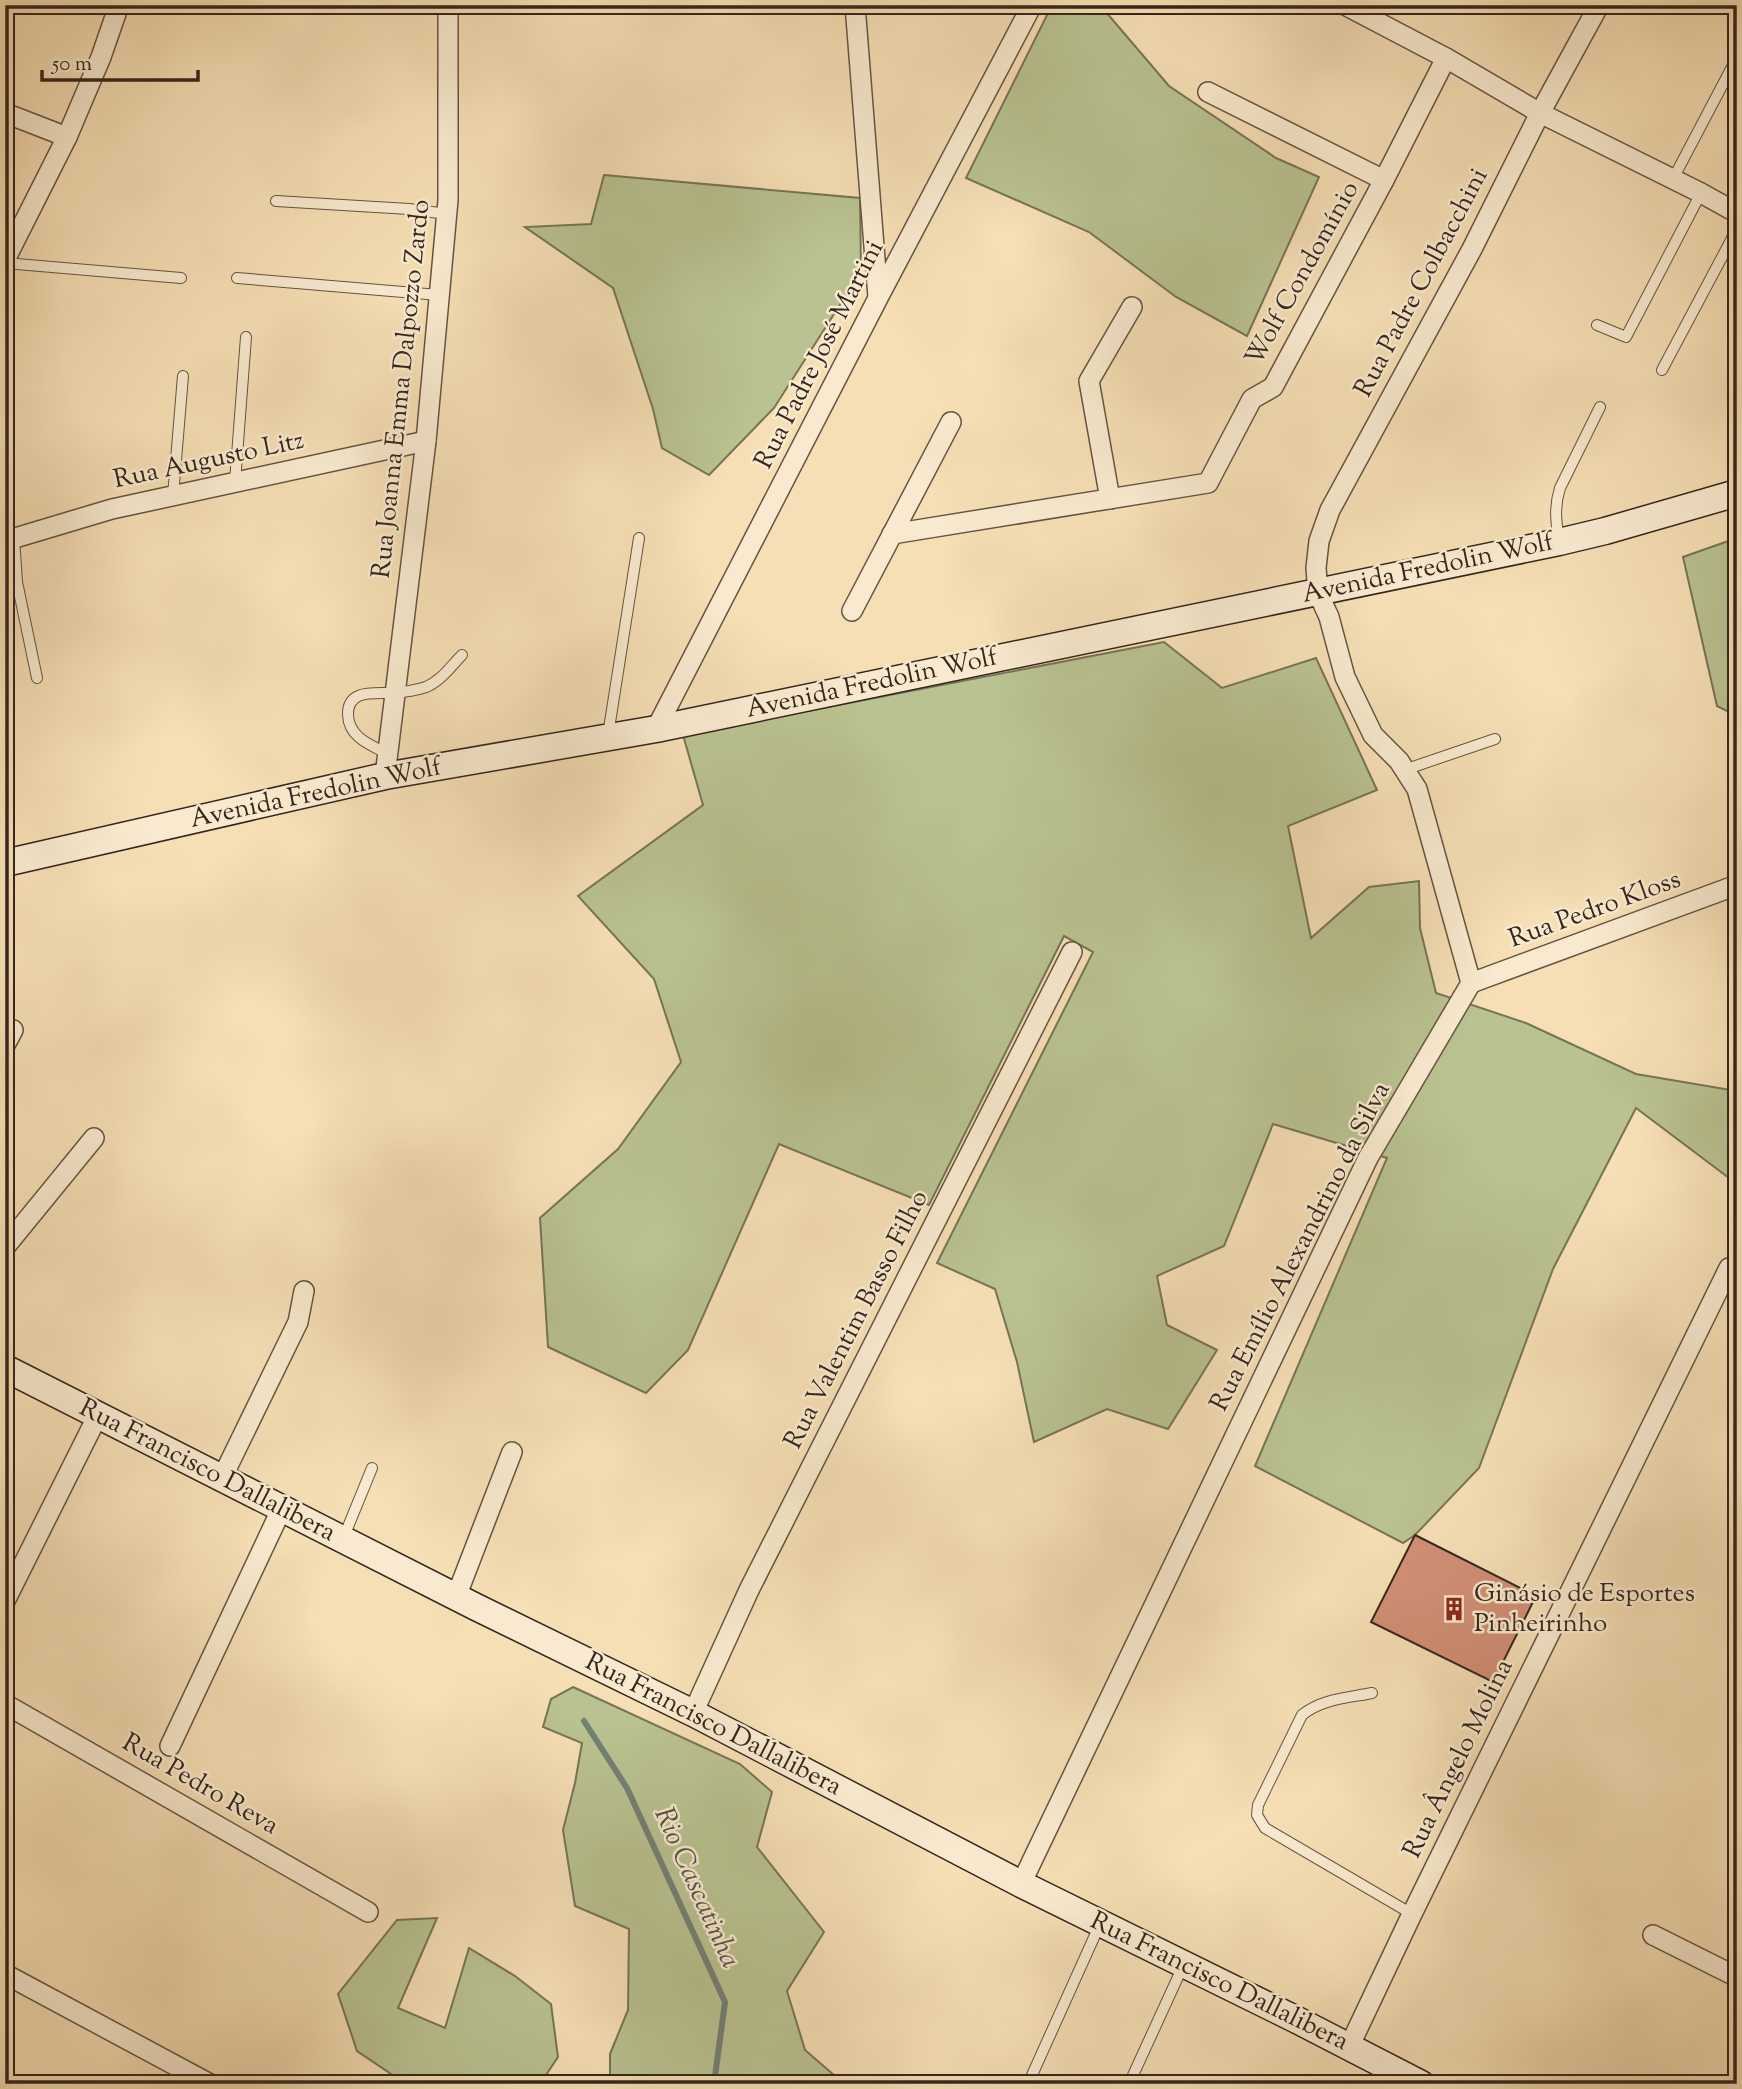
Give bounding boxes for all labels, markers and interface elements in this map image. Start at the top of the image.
scale bar [42,38,198,82]
text: 50 m [51,50,92,80]
street label: Rua Padre Colbacchini [1346,162,1498,404]
street label: Wolf Condomínio [1237,175,1369,373]
street label: Rua Joanna Emma Dalpozzo Zardo [364,198,440,580]
street label: Rua Padre José Martini [746,234,894,476]
street label: Rua Augusto Litz [110,423,308,499]
street label: Avenida Fredolin Wolf [1299,524,1558,614]
street label: Avenida Fredolin Wolf [743,639,1002,729]
street label: Avenida Fredolin Wolf [187,749,446,839]
street label: Rua Pedro Kloss [1504,862,1686,958]
street label: Rua Emílio Alexandrino da Silva [1202,1076,1400,1418]
street label: Rua Valentim Basso Filho [776,1184,938,1456]
street label: Rua Francisco Dallalibera [72,1390,342,1552]
place label: Ginásio de Esportes Pinheirinho [1474,1576,1695,1643]
building icon: Ginásio de Esportes Pinheirinho [1440,1595,1468,1623]
street label: Rua Francisco Dallalibera [578,1644,848,1806]
street label: Rua Ângelo Molina [1395,1653,1523,1865]
street label: Rua Pedro Reva [115,1725,285,1845]
water label: Rio Cascatinha [643,1801,749,1975]
street label: Rua Francisco Dallalibera [1083,1903,1355,2061]

